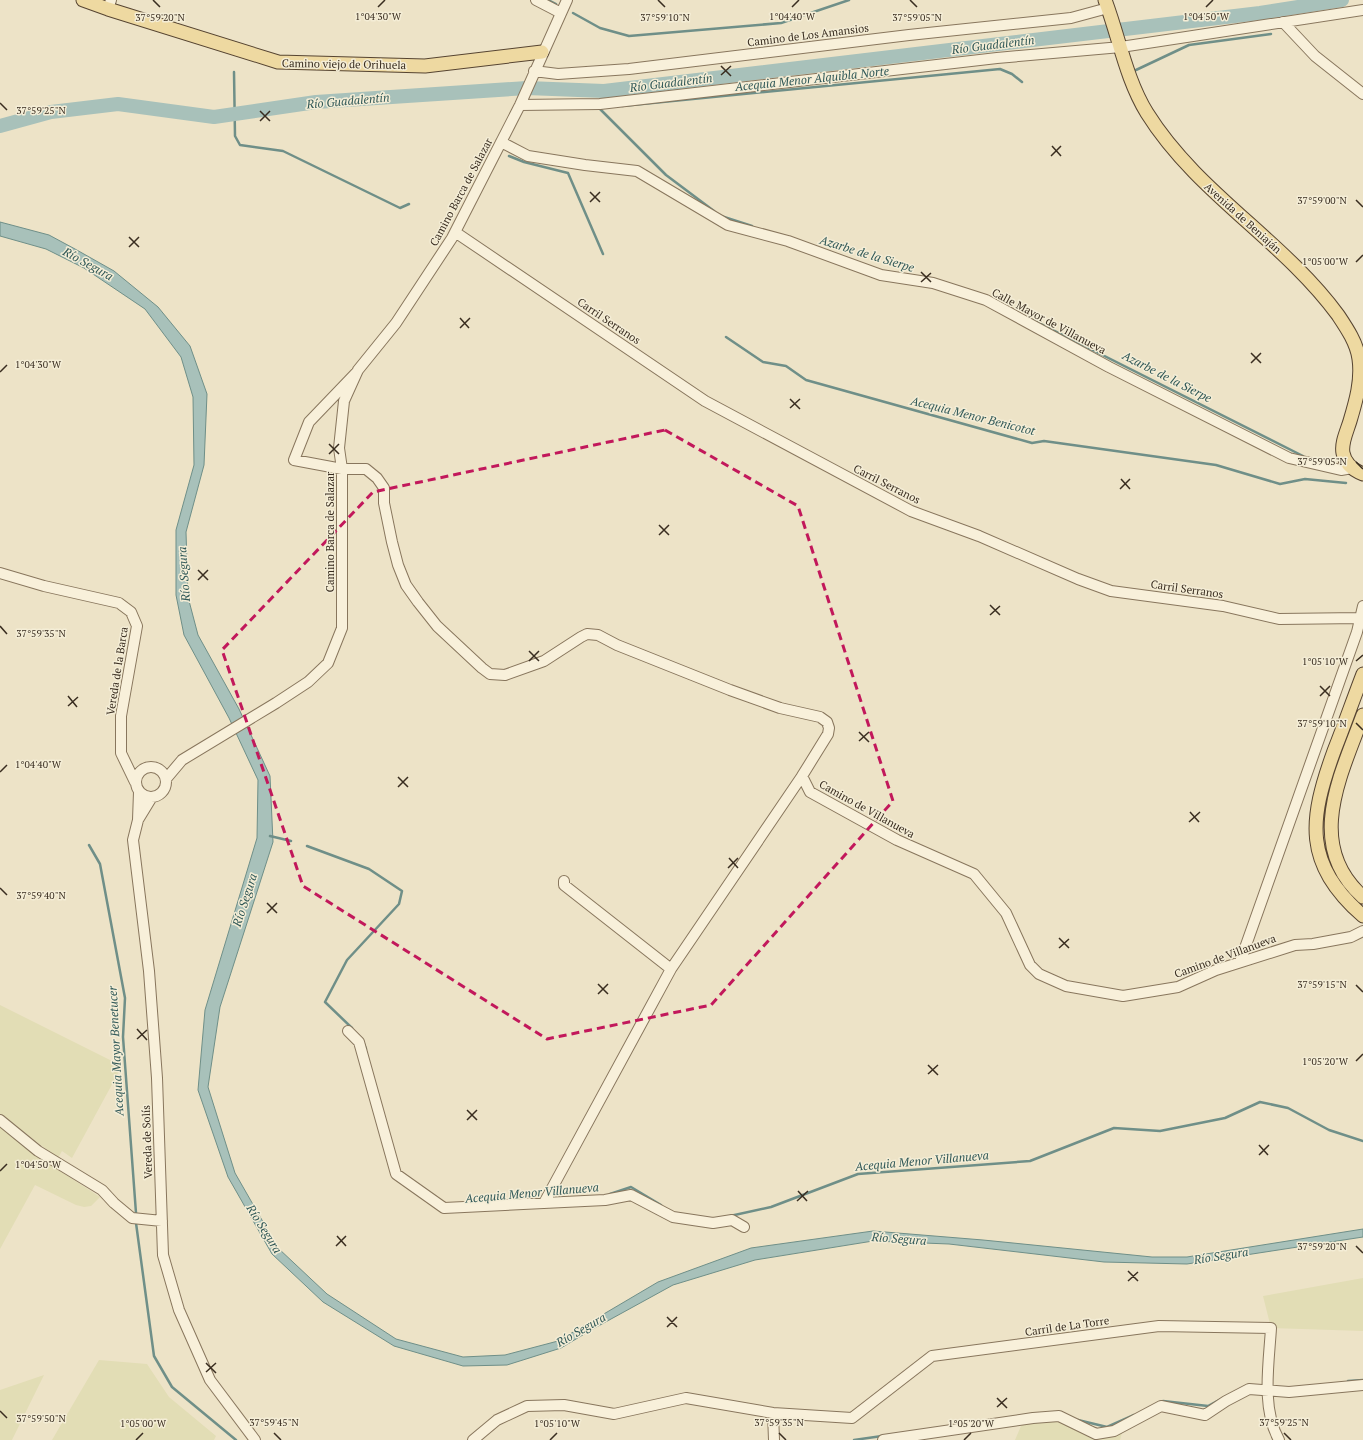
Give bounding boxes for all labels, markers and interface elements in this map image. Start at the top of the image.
text: 1°04'30"W [355,10,402,23]
text: 1°04'40"W [769,10,816,23]
text: 1°04'50"W [1183,10,1230,23]
text: 37°59'20"N [135,11,185,24]
text: 37°59'10"N [640,11,690,24]
text: 37°59'05"N [892,11,942,24]
street label: Camino de Los Amansios [746,21,870,49]
water label: Río Guadalentín [950,32,1035,57]
street label: Camino viejo de Orihuela [282,56,407,72]
water label: Acequia Menor Alquibla Norte [733,63,890,94]
water label: Río Guadalentín [628,70,713,95]
water label: Río Guadalentín [305,89,390,112]
text: 37°59'25"N [16,104,66,117]
street label: Camino Barca de Salazar [427,135,496,248]
street label: Avenida de Beniaján [1202,180,1285,257]
text: 37°59'00"N [1297,194,1347,207]
water label: Azarbe de la Sierpe [817,232,917,275]
water label: Río Segura [60,243,116,283]
text: 1°05'00"W [1302,255,1349,268]
street label: Calle Mayor de Villanueva [990,285,1109,357]
street label: Carril Serranos [575,295,643,347]
water label: Azarbe de la Sierpe [1119,347,1215,406]
text: 1°04'30"W [15,358,62,371]
water label: Acequia Menor Benicotot [908,393,1038,438]
text: 37°59'05"N [1297,455,1347,468]
street label: Carril Serranos [851,461,923,507]
street label: Camino Barca de Salazar [323,471,337,592]
water label: Río Segura [174,546,193,603]
street label: Carril Serranos [1150,577,1224,601]
street label: Vereda de la Barca [103,625,131,716]
text: 37°59'35"N [16,627,66,640]
text: 1°05'10"W [1302,655,1349,668]
text: 37°59'10"N [1297,717,1347,730]
text: 1°04'40"W [15,758,62,771]
street label: Camino de Villanueva [817,777,918,841]
water label: Río Segura [229,871,260,929]
text: 37°59'40"N [16,889,66,902]
street label: Camino de Villanueva [1172,931,1278,981]
text: 37°59'15"N [1297,978,1347,991]
water label: Acequia Mayor Benetucer [105,984,126,1117]
text: 1°05'20"W [1302,1055,1349,1068]
street label: Vereda de Solís [139,1105,155,1179]
water label: Acequia Menor Villanueva [854,1147,989,1174]
text: 1°04'50"W [15,1158,62,1171]
water label: Acequia Menor Villanueva [464,1179,599,1206]
water label: Río Segura [243,1201,285,1256]
water label: Río Segura [870,1229,927,1248]
text: 37°59'20"N [1297,1240,1347,1253]
water label: Río Segura [1192,1244,1249,1267]
water label: Río Segura [552,1309,608,1350]
street label: Carril de La Torre [1024,1313,1111,1339]
text: 37°59'50"N [16,1412,66,1425]
text: 37°59'45"N [249,1416,299,1429]
text: 37°59'35"N [754,1416,804,1429]
text: 37°59'25"N [1259,1416,1309,1429]
text: 1°05'00"W [120,1417,167,1430]
text: 1°05'10"W [534,1417,581,1430]
text: 1°05'20"W [948,1417,995,1430]

